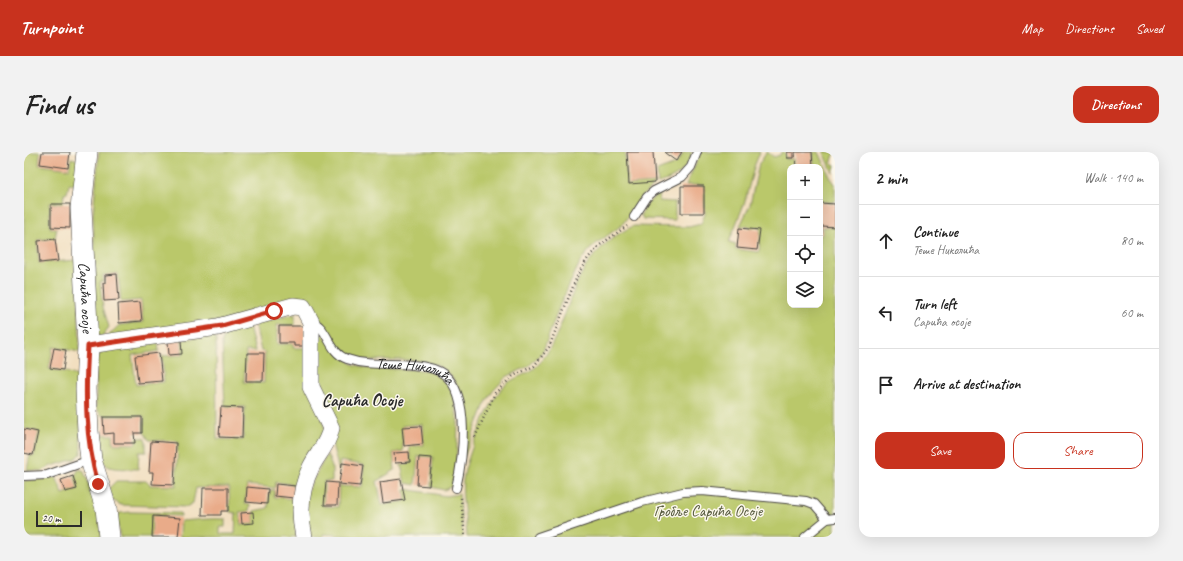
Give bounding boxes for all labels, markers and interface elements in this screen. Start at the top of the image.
text: Turnpoint [20,16,82,40]
text: Map [1022,20,1043,37]
text: Directions [1065,20,1114,37]
text: Saved [1136,20,1163,37]
button: Directions [1073,86,1159,123]
text: Find us [24,87,94,122]
map controls [787,164,823,308]
button: + [787,164,823,200]
text: 2 min [875,168,908,189]
text: Walk · 140 m [1084,170,1143,186]
button: − [787,200,823,236]
text: Continue [913,223,958,242]
icon: ahead [875,230,897,252]
text: 80 m [1121,233,1143,249]
button: locate [787,236,823,272]
text: Теше Николића [913,242,979,258]
street label: Сарића осоје [74,262,97,335]
button: layers [787,272,823,308]
text: Turn left [913,295,956,314]
route start [265,302,283,320]
icon: left [875,302,897,324]
text: 60 m [1121,305,1143,321]
text: Сарића осоје [913,314,971,330]
street label: Теше Николића [376,354,460,389]
icon: arrive [875,374,897,396]
text: Arrive at destination [913,375,1020,394]
district label: Сарића Осоје [322,390,405,411]
button: Save [875,432,1005,469]
button: Share [1013,432,1143,469]
route end [89,475,107,493]
park label: Гробље Сарића Осоје [654,501,764,521]
scale bar [36,509,82,528]
text: 20 m [42,511,61,525]

